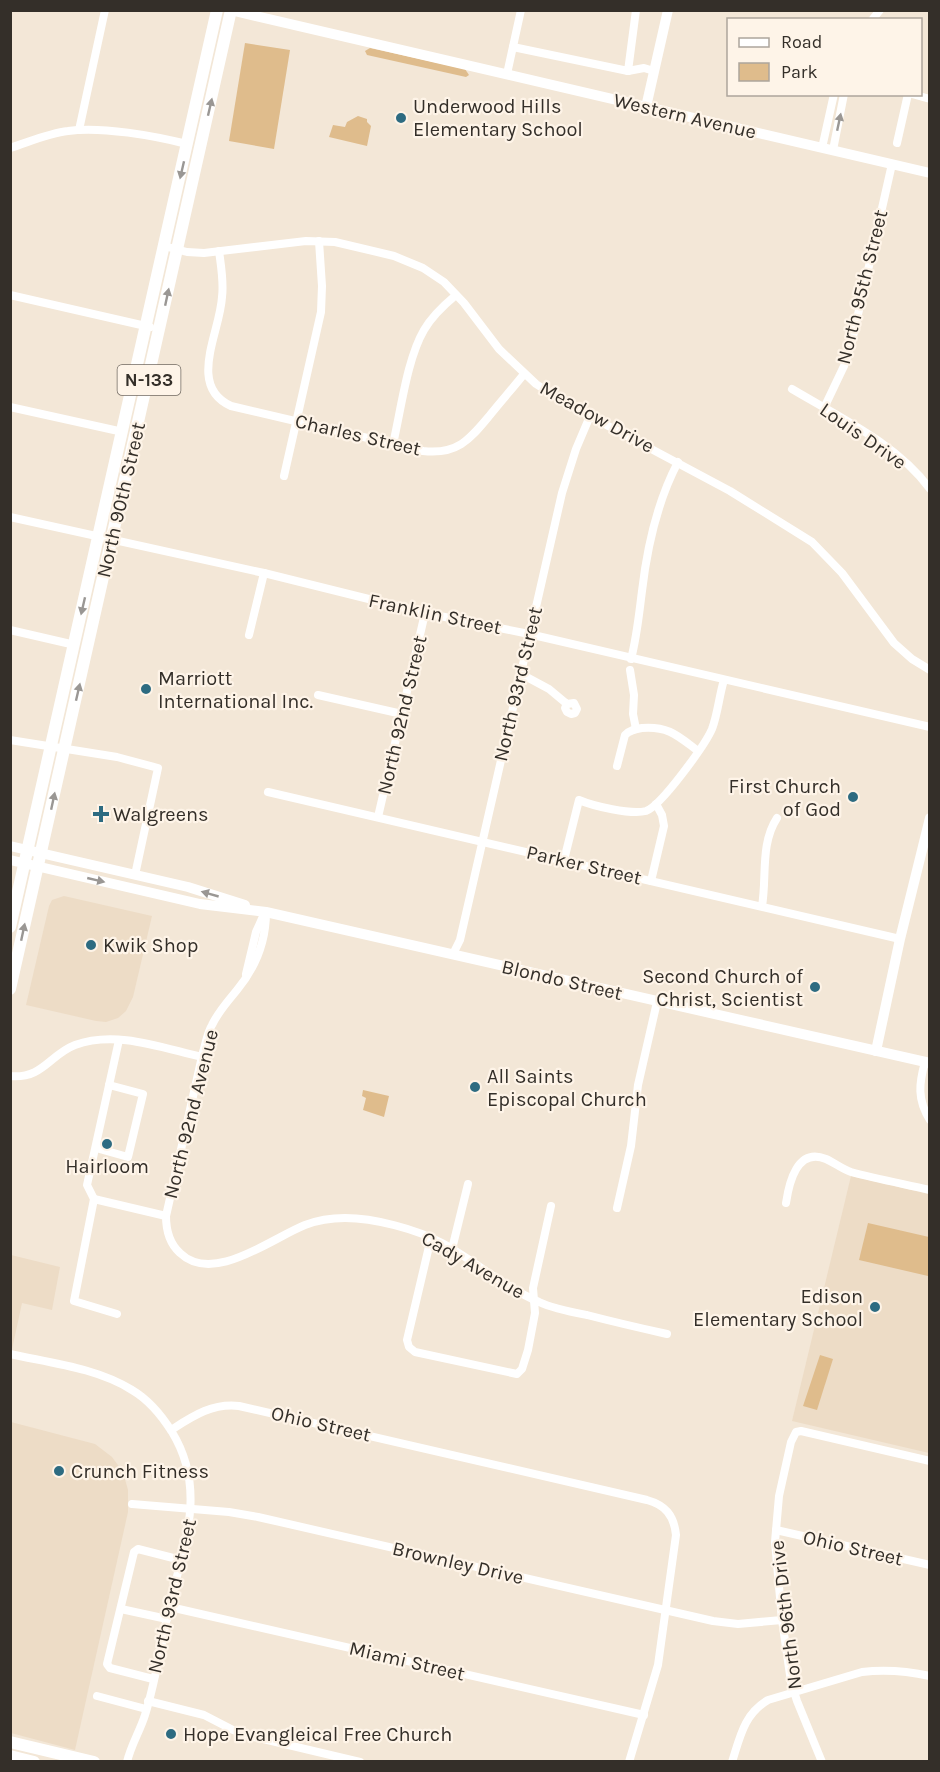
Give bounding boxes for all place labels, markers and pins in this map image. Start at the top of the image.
place label: Underwood Hills Elementary School [413,95,583,141]
marker: Underwood Hills Elementary School [394,111,408,125]
place label: Marriott International Inc. [158,667,313,713]
marker: Marriott International Inc. [139,682,153,696]
place label: First Church of God [728,775,841,821]
marker: First Church of God [846,790,860,804]
place label: Walgreens [113,803,209,826]
marker: Walgreens [94,807,108,821]
place label: Kwik Shop [103,934,198,957]
marker: Kwik Shop [84,938,98,952]
place label: Second Church of Christ, Scientist [642,965,803,1011]
marker: Second Church of Christ, Scientist [808,980,822,994]
place label: All Saints Episcopal Church [487,1065,647,1111]
marker: All Saints Episcopal Church [468,1080,482,1094]
marker: Hairloom [100,1137,114,1151]
place label: Hairloom [65,1155,149,1178]
place label: Edison Elementary School [693,1285,863,1331]
marker: Edison Elementary School [868,1300,882,1314]
place label: Crunch Fitness [71,1460,209,1483]
marker: Crunch Fitness [52,1464,66,1478]
place label: Hope Evangleical Free Church [183,1723,452,1746]
marker: Hope Evangleical Free Church [164,1727,178,1741]

